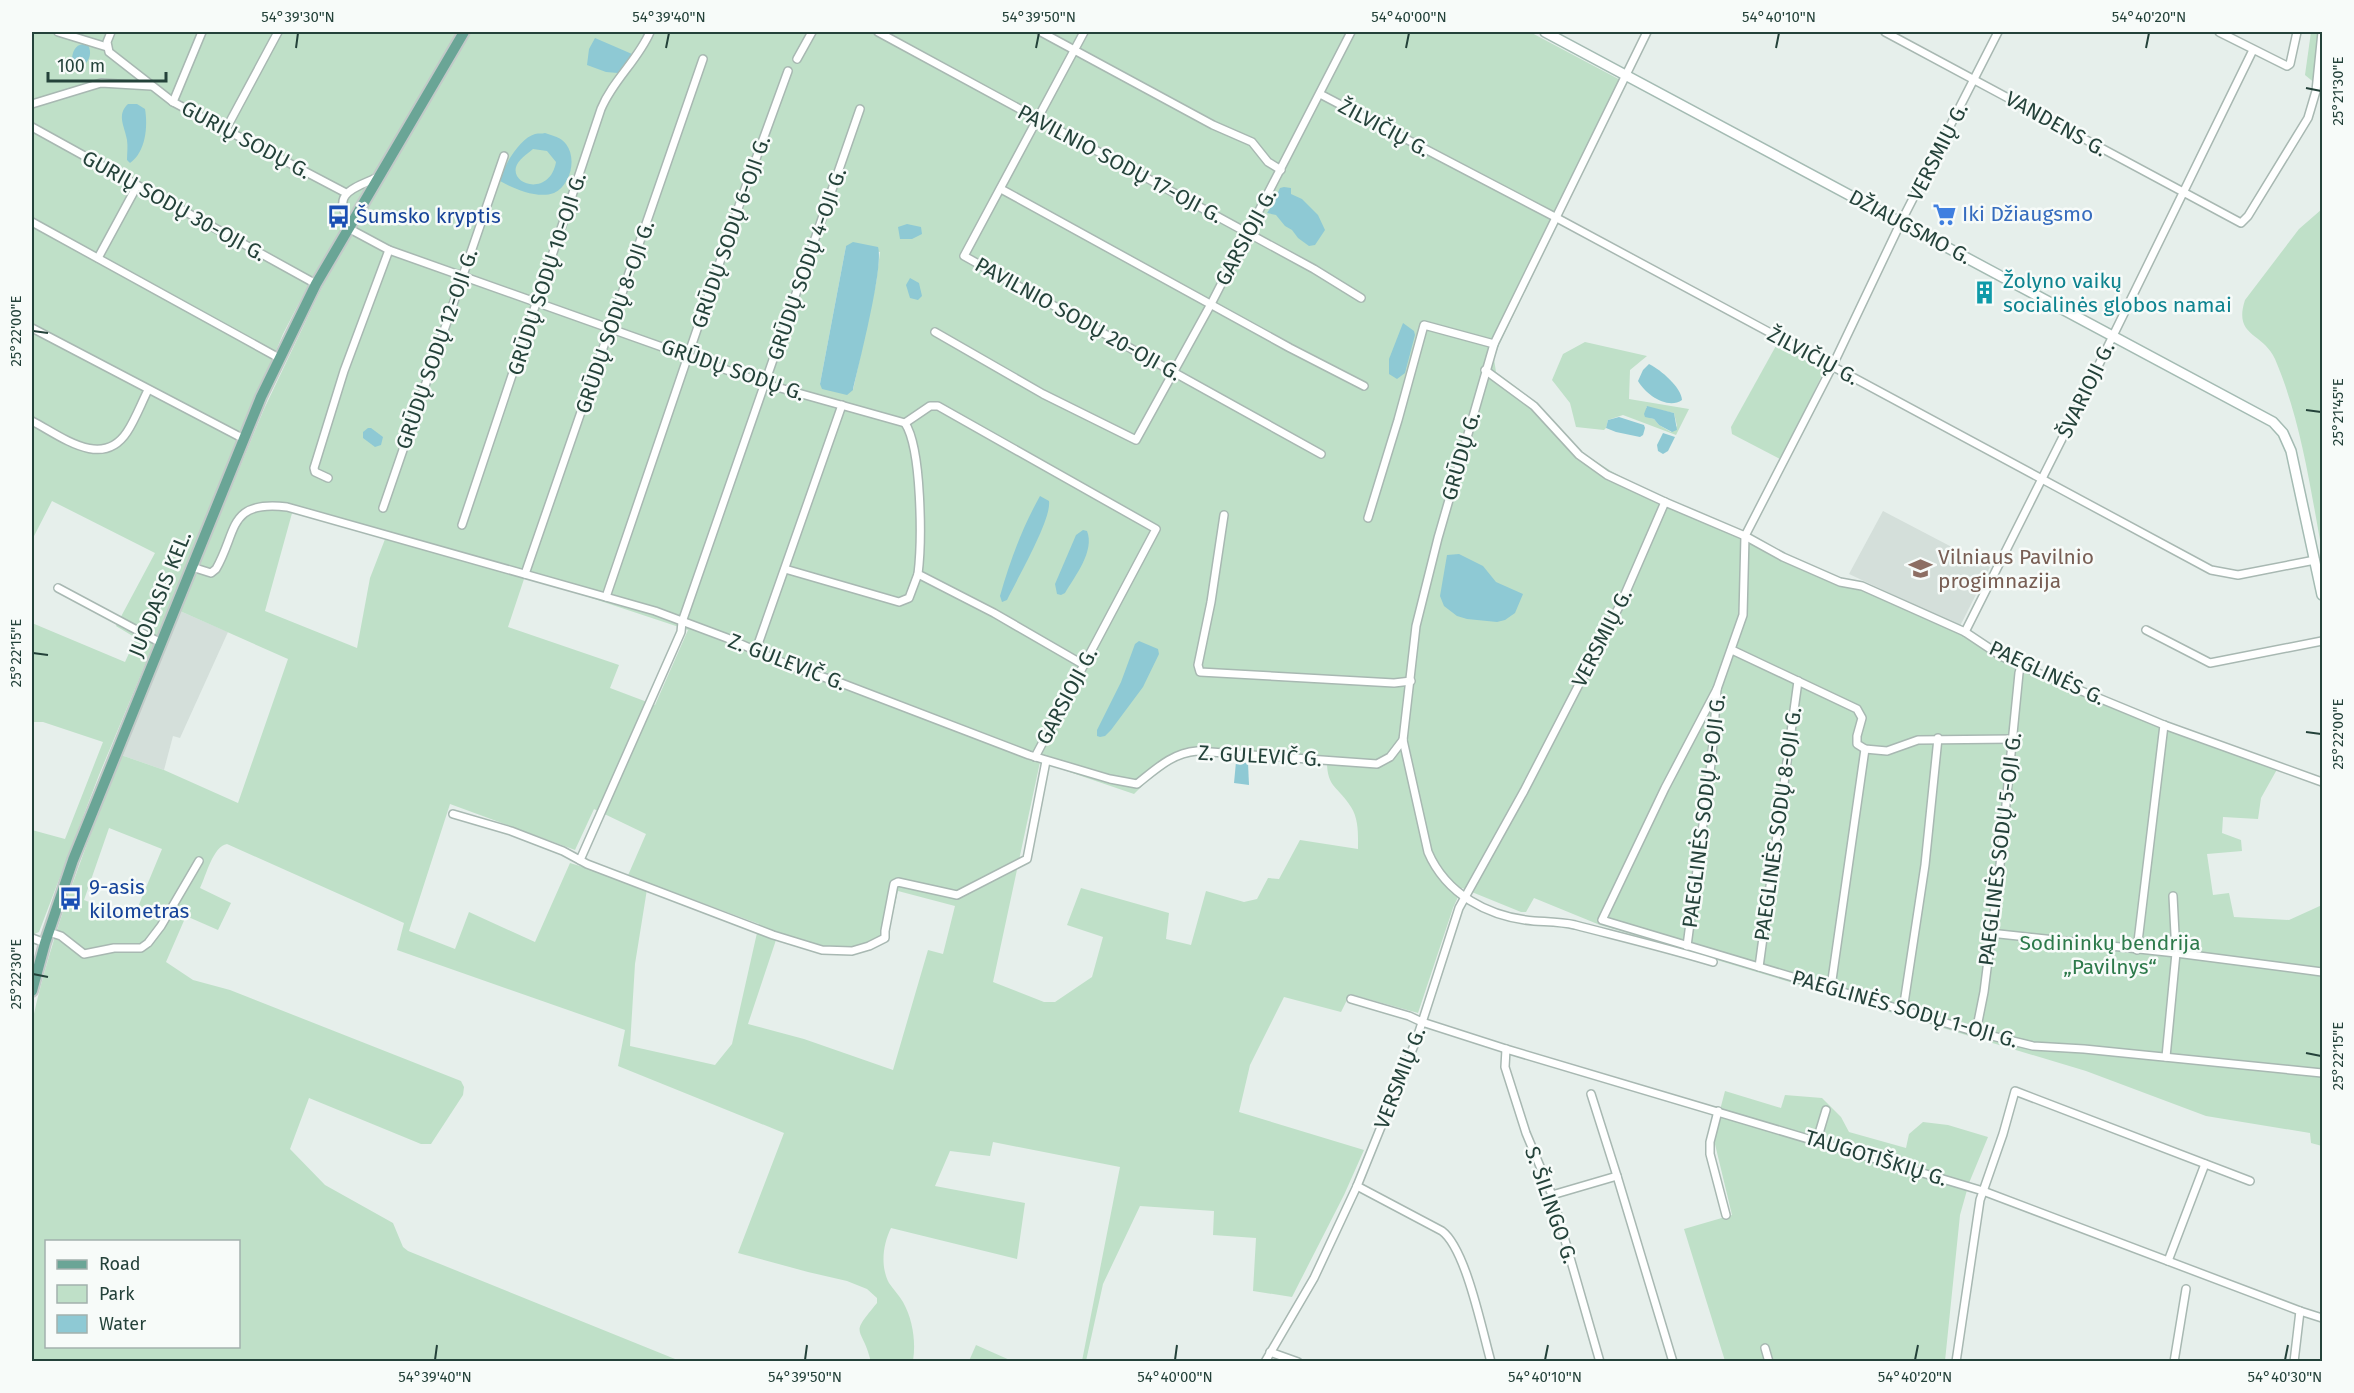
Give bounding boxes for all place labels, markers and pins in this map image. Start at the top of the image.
supermarket icon: Iki Džiaugsmo [1931,201,1957,227]
place label: Iki Džiaugsmo [1962,201,2093,227]
bus stop icon: Šumsko kryptis [325,203,351,229]
place label: Šumsko kryptis [356,203,501,229]
place label: Žolyno vaikų socialinės globos namai [2003,268,2232,318]
building icon: Žolyno vaikų socialinės globos namai [1972,280,1998,306]
place label: Vilniaus Pavilnio progimnazija [1938,544,2094,594]
school or university icon: Vilniaus Pavilnio progimnazija [1907,556,1933,582]
place label: 9-asis kilometras [89,874,190,924]
bus stop icon: 9-asis kilometras [58,886,84,912]

